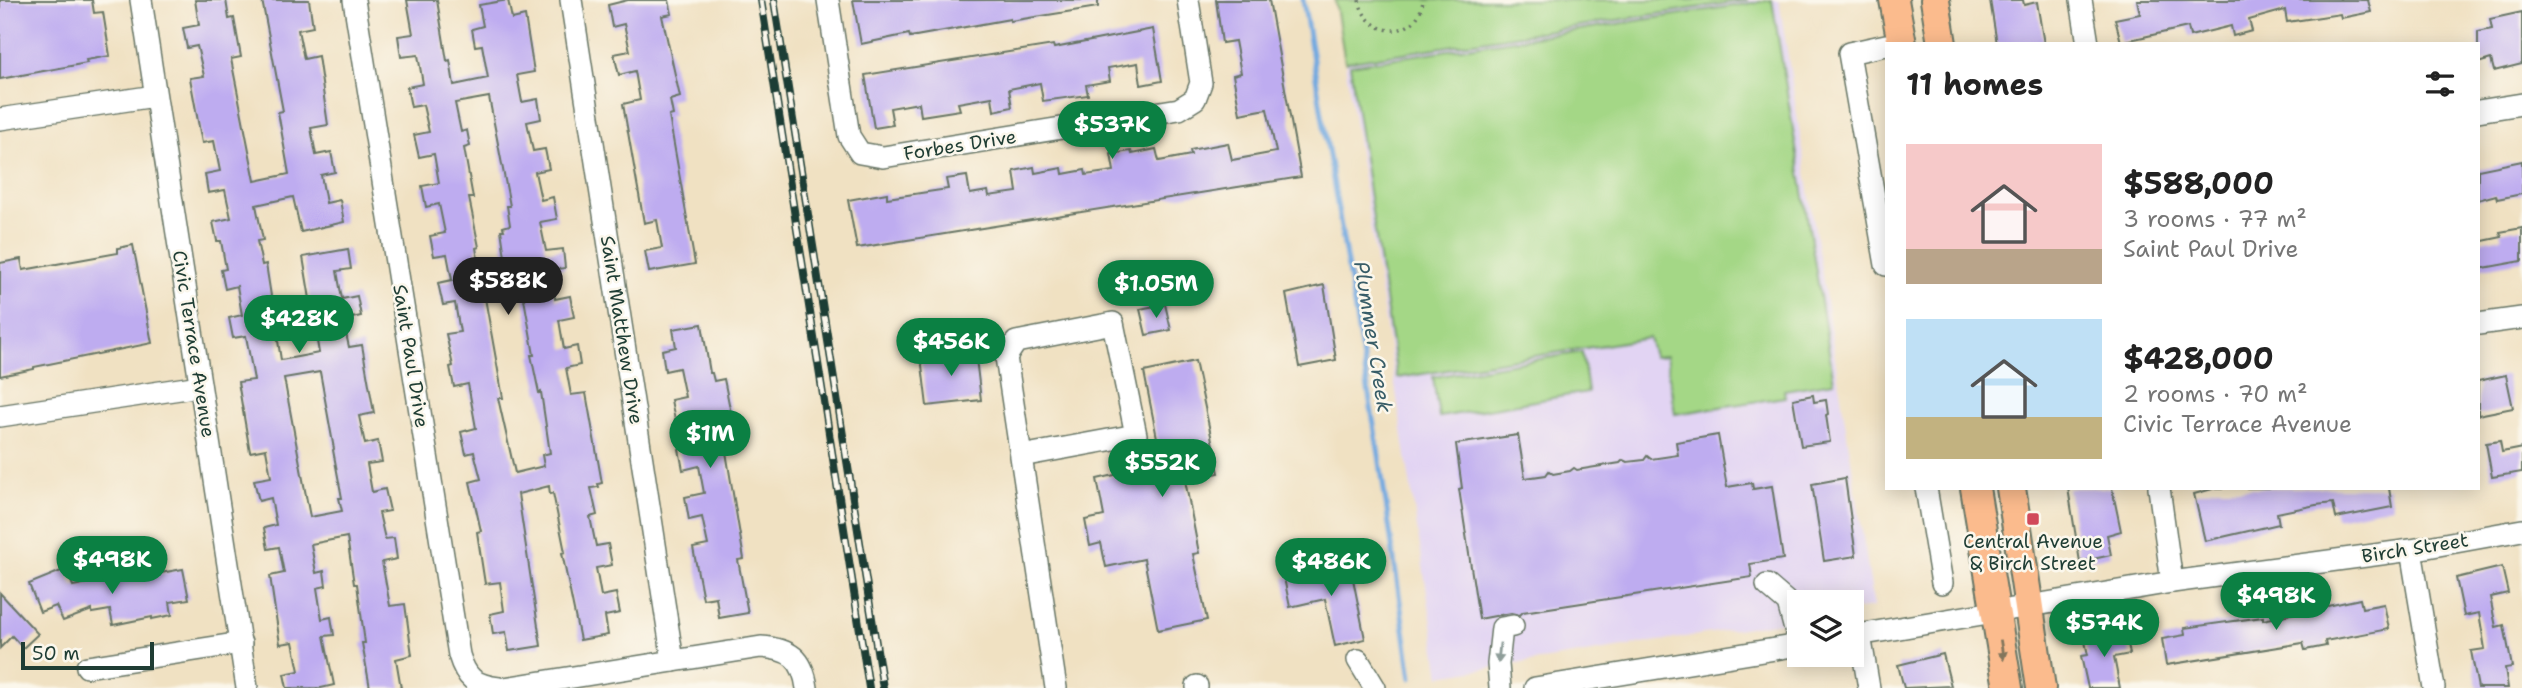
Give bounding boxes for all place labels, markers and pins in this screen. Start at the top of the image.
pin: $537K [1063,102,1161,161]
pin: $588K [459,258,557,317]
pin: $1.05M [1099,260,1213,320]
pin: $428K [250,296,348,355]
pin: $456K [902,318,1000,378]
pin: $1M [676,410,744,470]
pin: $552K [1113,440,1211,499]
marker: Central Avenue & Birch Street [2025,511,2041,527]
place label: Central Avenue & Birch Street [1963,529,2103,576]
pin: $498K [63,536,161,596]
pin: $486K [1282,538,1380,598]
pin: $498K [2227,572,2325,632]
pin: $574K [2055,600,2153,659]

